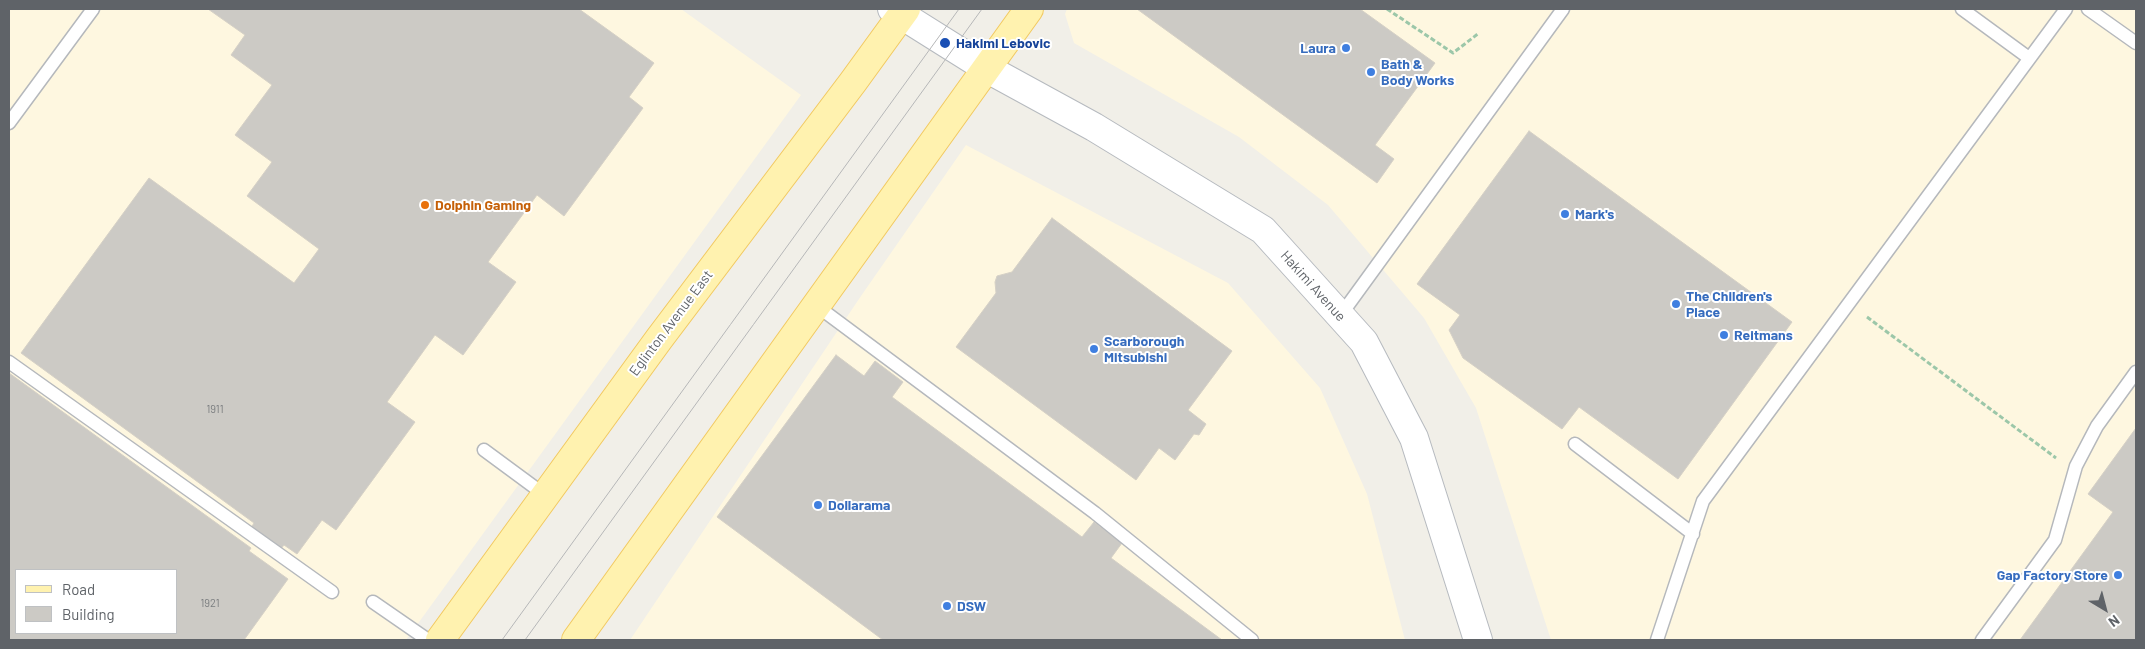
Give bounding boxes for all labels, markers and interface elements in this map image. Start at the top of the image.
place label: Hakimi Lebovic [956,35,1051,51]
marker: Hakimi Lebovic [938,36,952,50]
place label: Laura [1300,40,1336,56]
marker: Laura [1340,42,1352,54]
place label: Bath & Body Works [1381,56,1454,88]
marker: Bath & Body Works [1365,66,1377,78]
place label: Dolphin Gaming [435,197,531,213]
marker: Dolphin Gaming [419,199,431,211]
place label: Mark's [1575,206,1614,222]
marker: Mark's [1559,208,1571,220]
street label: Hakimi Avenue [1277,247,1349,325]
street label: Eglinton Avenue East [626,267,716,379]
place label: The Children's Place [1686,288,1772,321]
marker: The Children's Place [1670,298,1682,310]
place label: Reitmans [1734,327,1793,343]
marker: Reitmans [1718,329,1730,341]
place label: Scarborough Mitsubishi [1104,333,1184,366]
marker: Scarborough Mitsubishi [1088,343,1100,355]
house number: 1911 [206,402,224,416]
place label: Dollarama [828,497,890,513]
marker: Dollarama [812,499,824,511]
place label: Gap Factory Store [1997,567,2108,583]
legend [15,569,178,634]
marker: Gap Factory Store [2112,569,2124,581]
text: Road [62,580,95,598]
north arrow [2080,584,2130,634]
house number: 1921 [200,596,220,610]
place label: DSW [957,598,986,614]
marker: DSW [941,600,953,612]
text: Building [62,605,115,623]
text: N [2105,612,2123,631]

